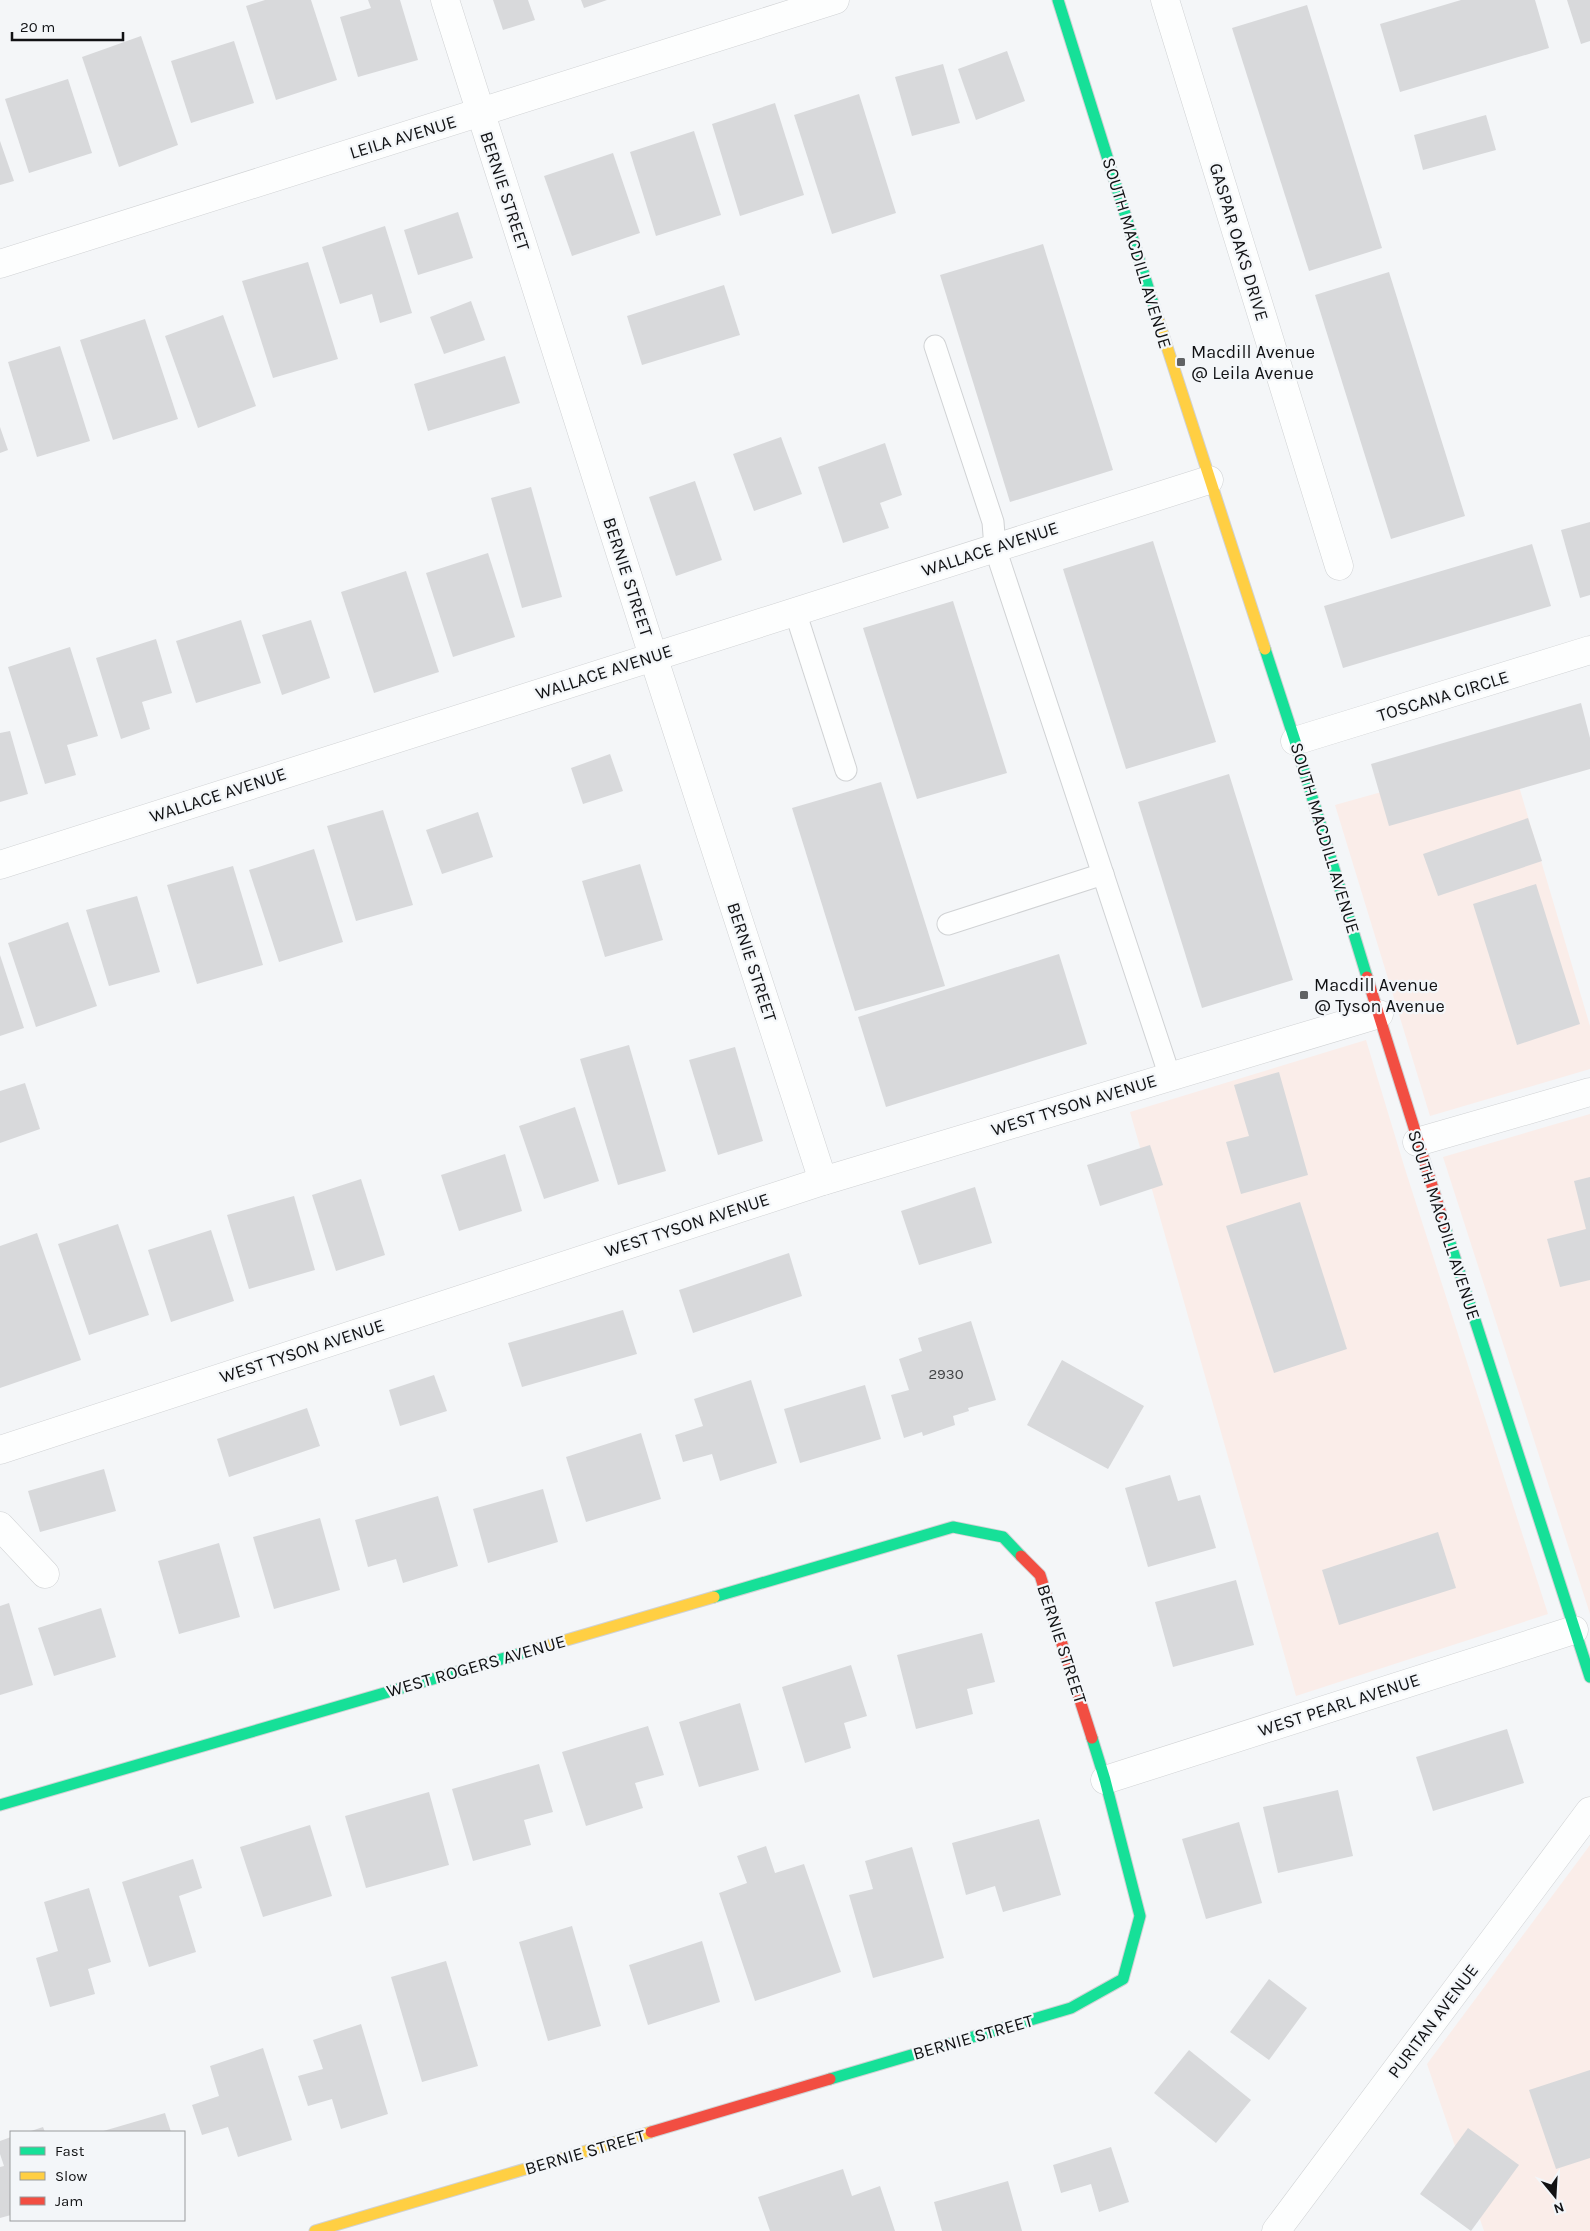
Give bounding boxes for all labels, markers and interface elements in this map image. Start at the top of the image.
scale bar [12,10,124,42]
text: 20 m [20,18,55,36]
street label: LEILA AVENUE [347,110,459,164]
street label: BERNIE STREET [475,129,535,253]
street label: SOUTH MACDILL AVENUE [1097,155,1177,351]
street label: GASPAR OAKS DRIVE [1205,160,1273,324]
place label: Macdill Avenue @ Leila Avenue [1191,341,1315,384]
marker: Macdill Avenue @ Leila Avenue [1175,356,1187,368]
street label: BERNIE STREET [598,515,658,639]
street label: WALLACE AVENUE [919,516,1061,582]
street label: WALLACE AVENUE [533,639,675,705]
street label: TOSCANA CIRCLE [1375,666,1511,726]
street label: SOUTH MACDILL AVENUE [1285,740,1365,936]
street label: WALLACE AVENUE [147,762,289,828]
street label: BERNIE STREET [722,900,782,1024]
place label: Macdill Avenue @ Tyson Avenue [1314,974,1445,1017]
marker: Macdill Avenue @ Tyson Avenue [1298,989,1310,1001]
street label: WEST TYSON AVENUE [988,1069,1160,1141]
street label: SOUTH MACDILL AVENUE [1403,1127,1485,1323]
street label: WEST TYSON AVENUE [602,1188,772,1262]
street label: WEST TYSON AVENUE [217,1314,387,1388]
house number: 2930 [928,1365,964,1383]
street label: BERNIE STREET [1032,1582,1092,1706]
street label: WEST ROGERS AVENUE [384,1630,568,1702]
street label: WEST PEARL AVENUE [1255,1668,1423,1742]
street label: PURITAN AVENUE [1383,1960,1483,2082]
street label: BERNIE STREET [910,2009,1036,2065]
street label: BERNIE STREET [522,2124,648,2180]
legend [10,2131,185,2221]
text: Fast [55,2142,85,2160]
text: Slow [55,2167,87,2185]
north arrow [1530,2171,1580,2221]
text: Jam [55,2192,83,2210]
text: N [1551,2198,1566,2218]

